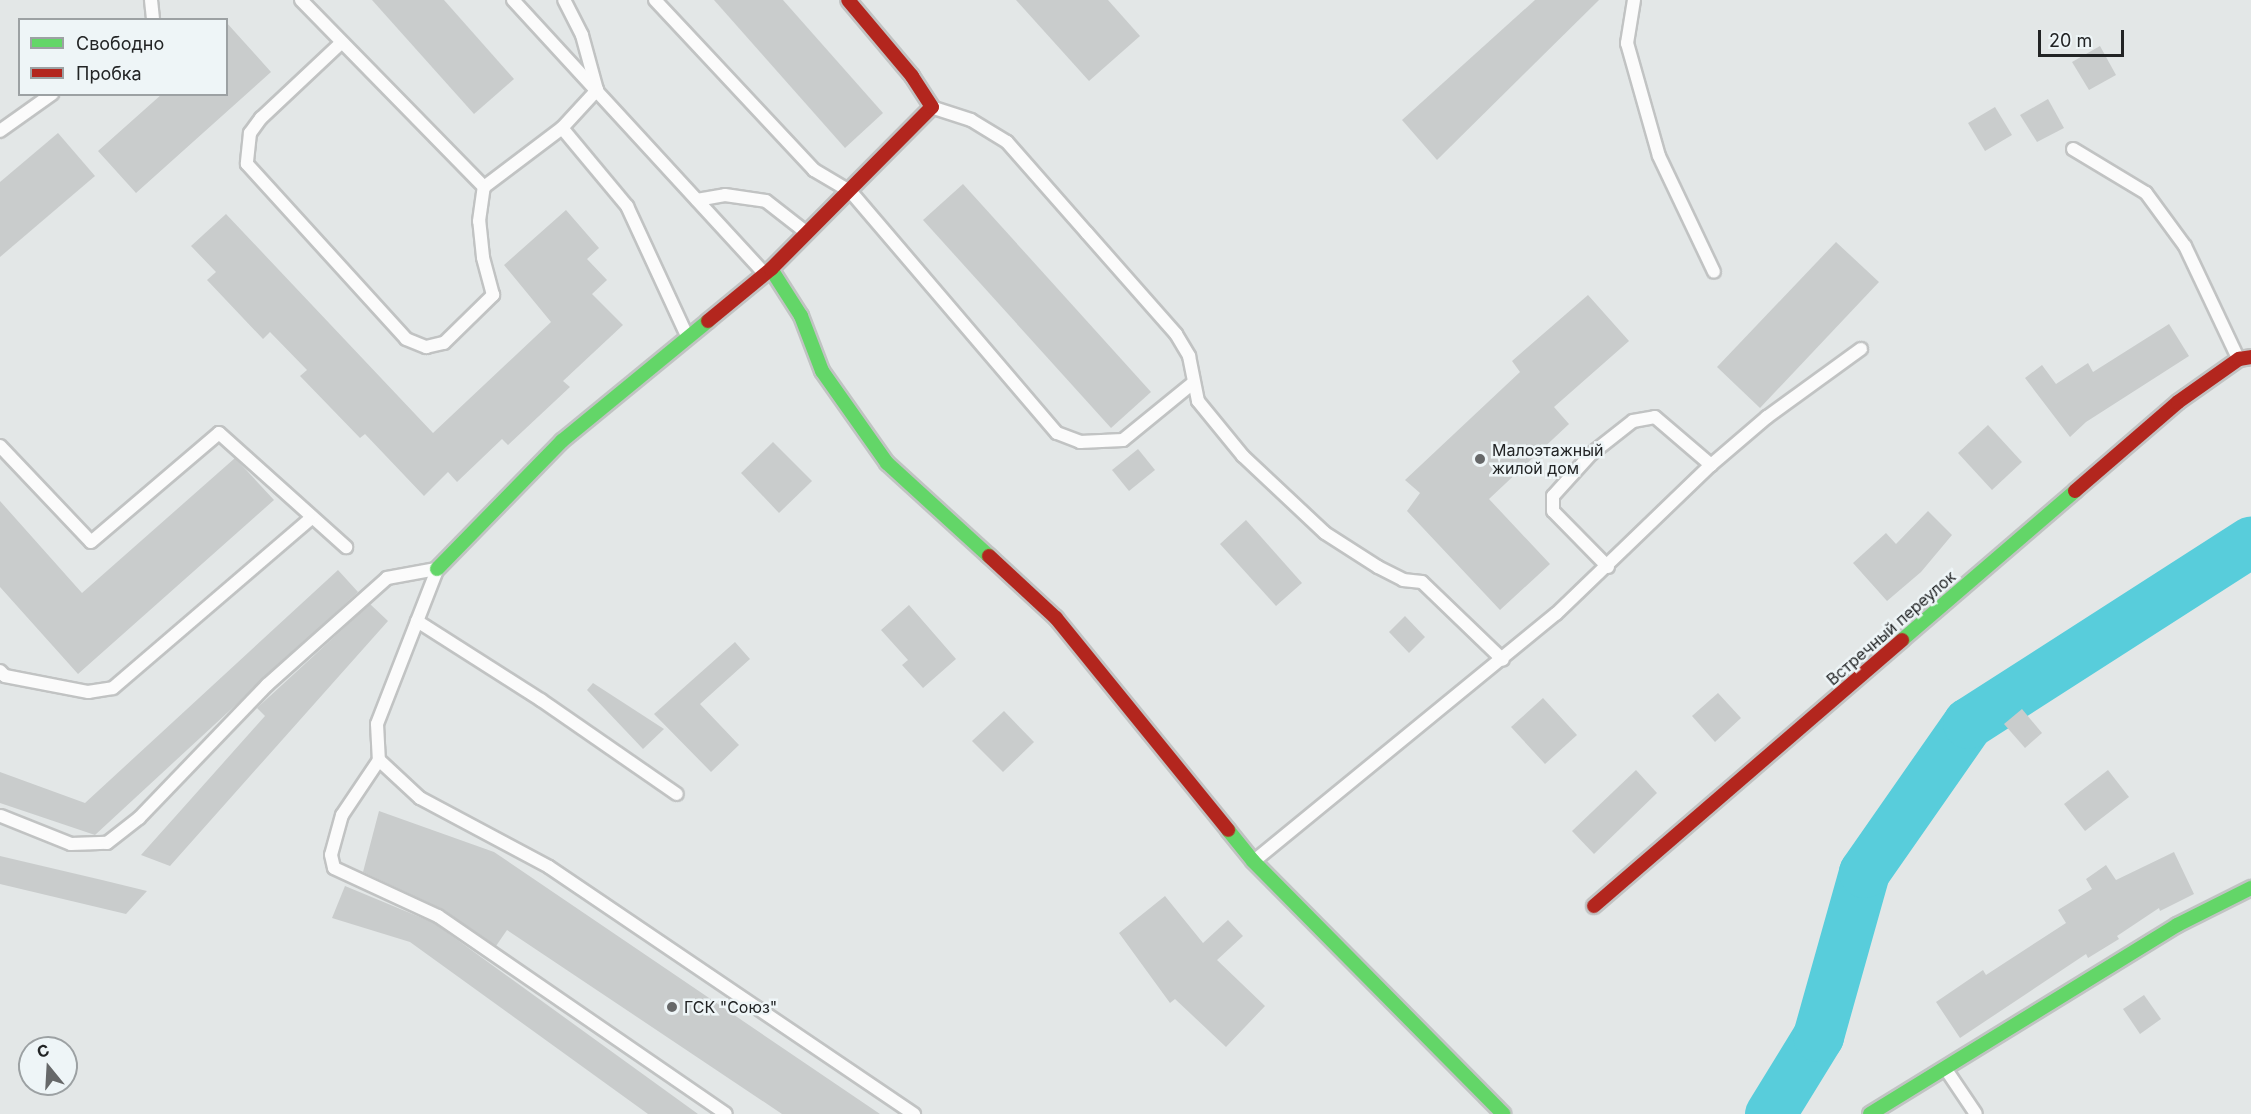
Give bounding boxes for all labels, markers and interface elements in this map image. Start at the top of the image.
legend [18,18,228,96]
scale bar [2041,18,2126,56]
text: 20 m [2049,30,2092,51]
text: Свободно [76,33,164,54]
text: Пробка [76,63,142,84]
place label: Малоэтажный жилой дом [1492,440,1603,478]
marker: Малоэтажный жилой дом [1473,452,1487,466]
street label: Встречный переулок [1823,567,1959,689]
place label: ГСК "Союз" [684,997,777,1017]
marker: ГСК "Союз" [665,1000,679,1014]
north arrow [18,1036,78,1096]
text: С [34,1039,52,1062]

